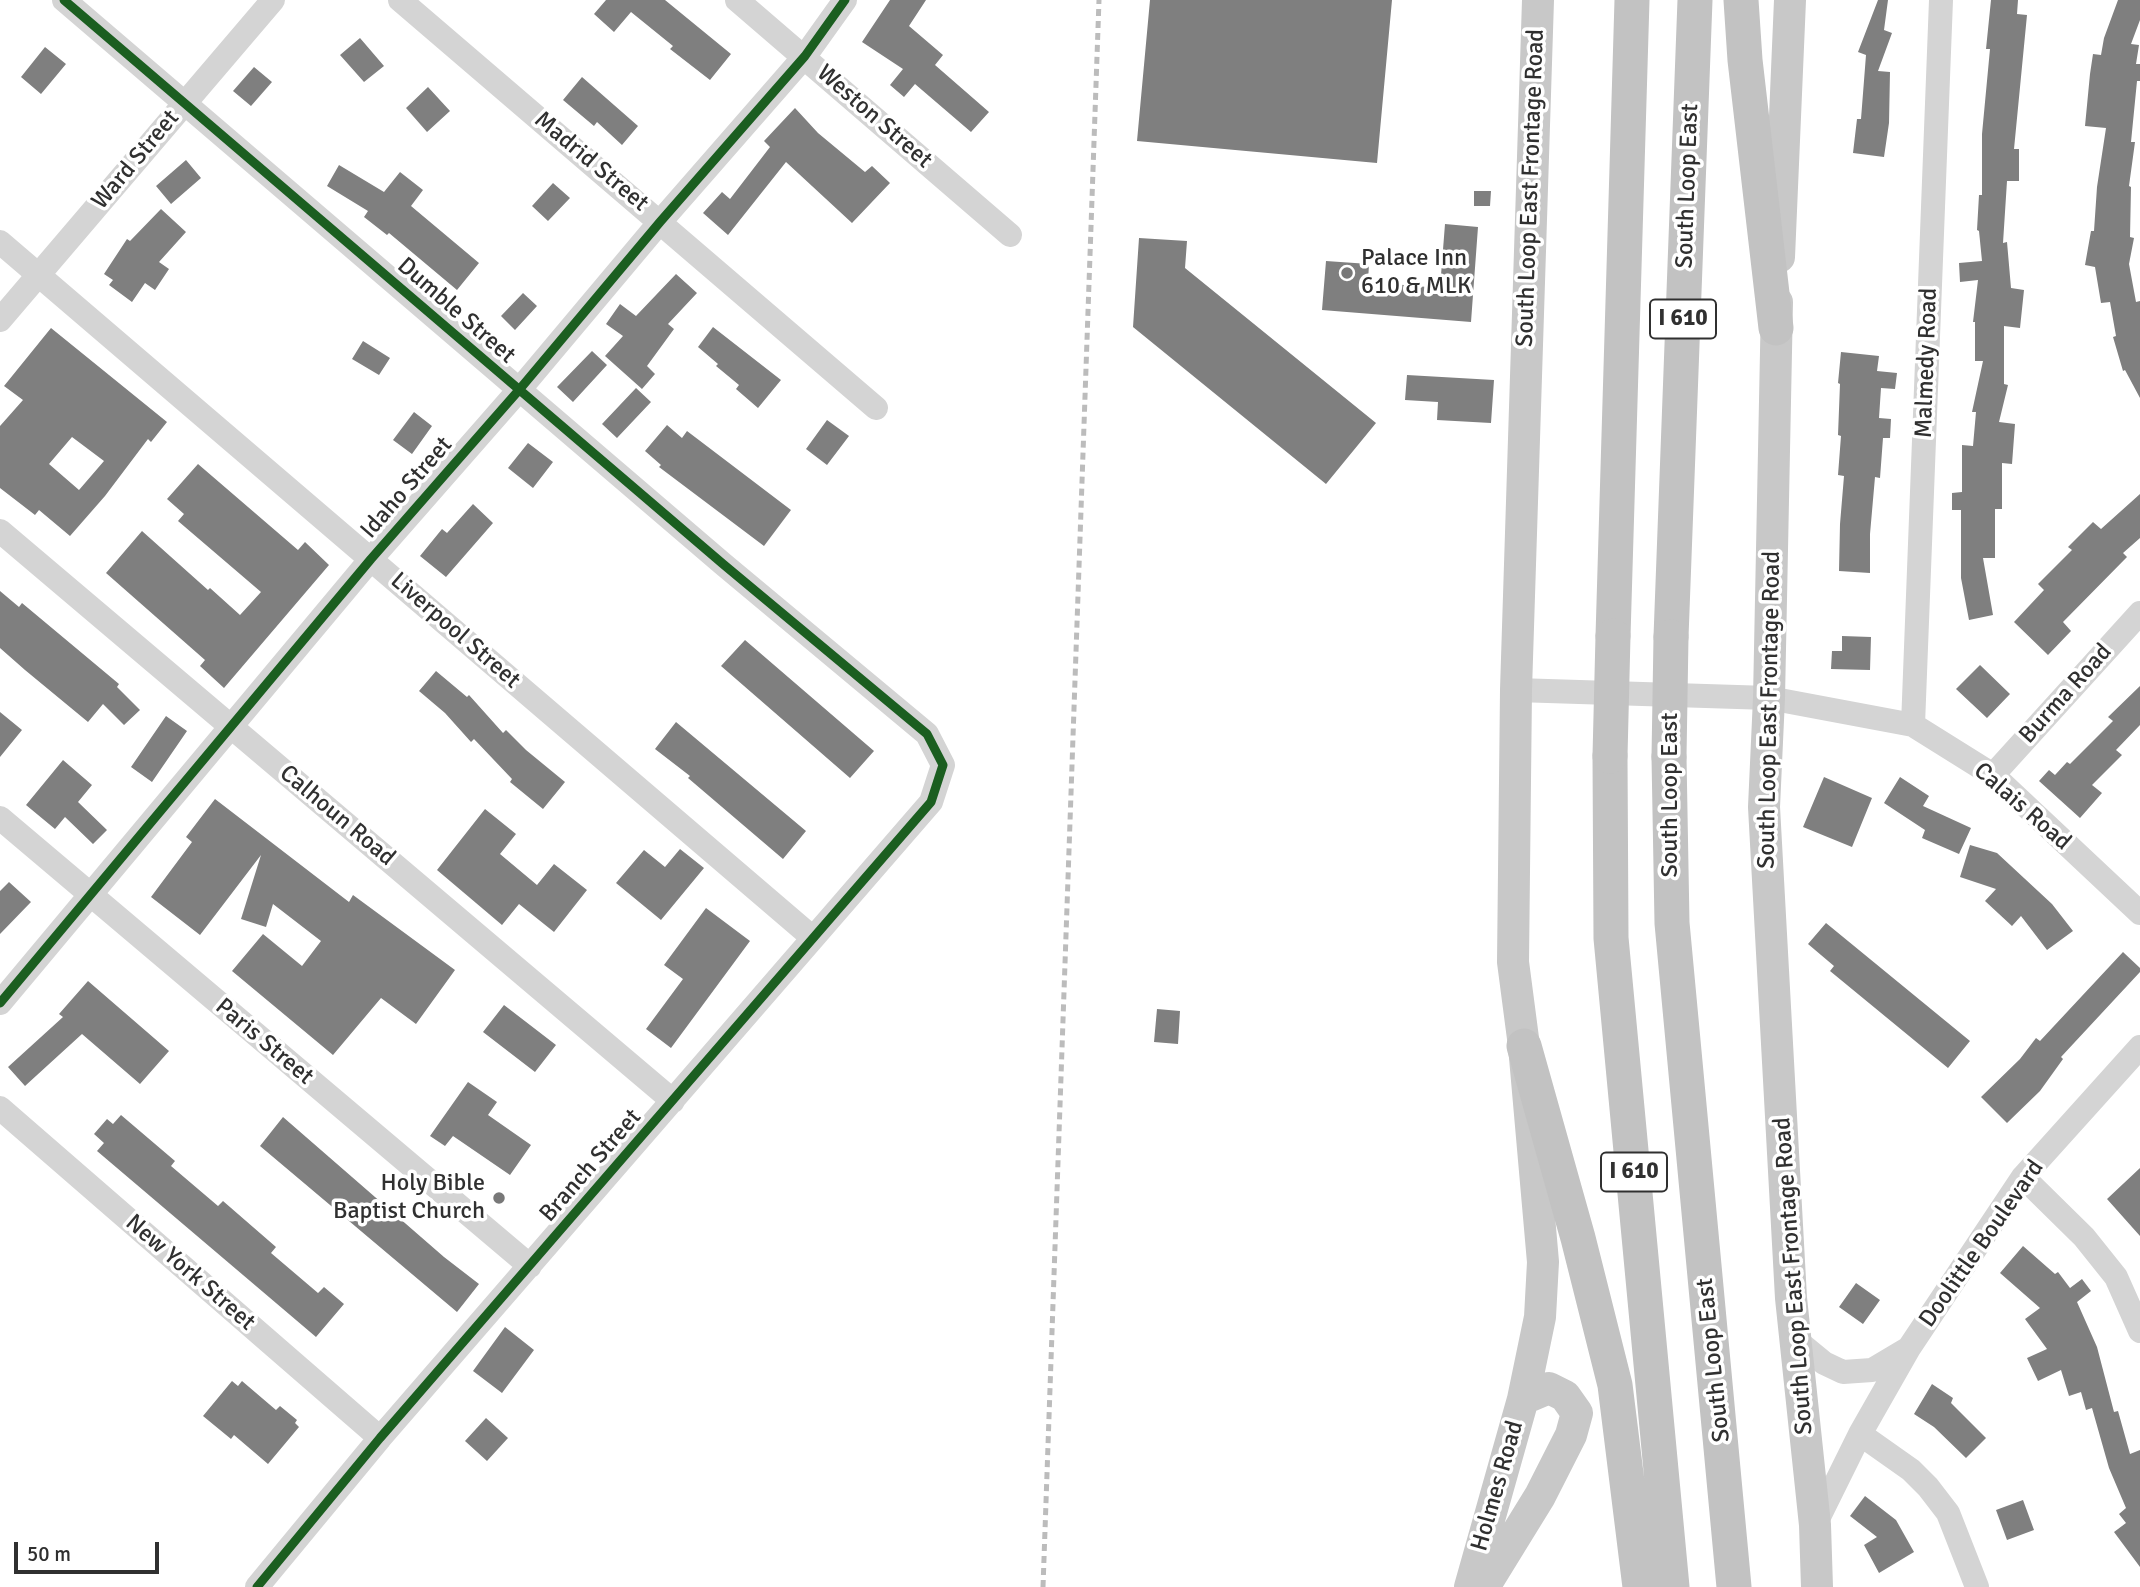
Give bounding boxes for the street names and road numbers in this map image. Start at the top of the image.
street label: South Loop East Frontage Road [1511,29,1551,347]
street label: Weston Street [810,59,938,175]
street label: South Loop East [1671,103,1705,269]
street label: Ward Street [86,104,186,216]
street label: Madrid Street [528,106,654,218]
street label: Dumble Street [391,252,521,370]
street label: Malmedy Road [1910,287,1944,439]
road number: I 610 [1650,300,1716,338]
street label: Idaho Street [355,431,459,545]
street label: South Loop East Frontage Road [1753,551,1787,869]
street label: Liverpool Street [384,567,526,695]
street label: Burma Road [2014,638,2118,750]
street label: South Loop East [1657,712,1685,878]
street label: Calais Road [1967,757,2077,857]
street label: Calhoun Road [273,759,401,873]
street label: Paris Street [209,993,319,1091]
street label: Branch Street [534,1104,648,1228]
street label: South Loop East Frontage Road [1769,1116,1819,1436]
road number: I 610 [1601,1152,1667,1191]
street label: Doolittle Boulevard [1913,1155,2051,1333]
street label: New York Street [119,1209,261,1337]
street label: South Loop East [1691,1276,1737,1444]
street label: Holmes Road [1466,1418,1530,1554]

